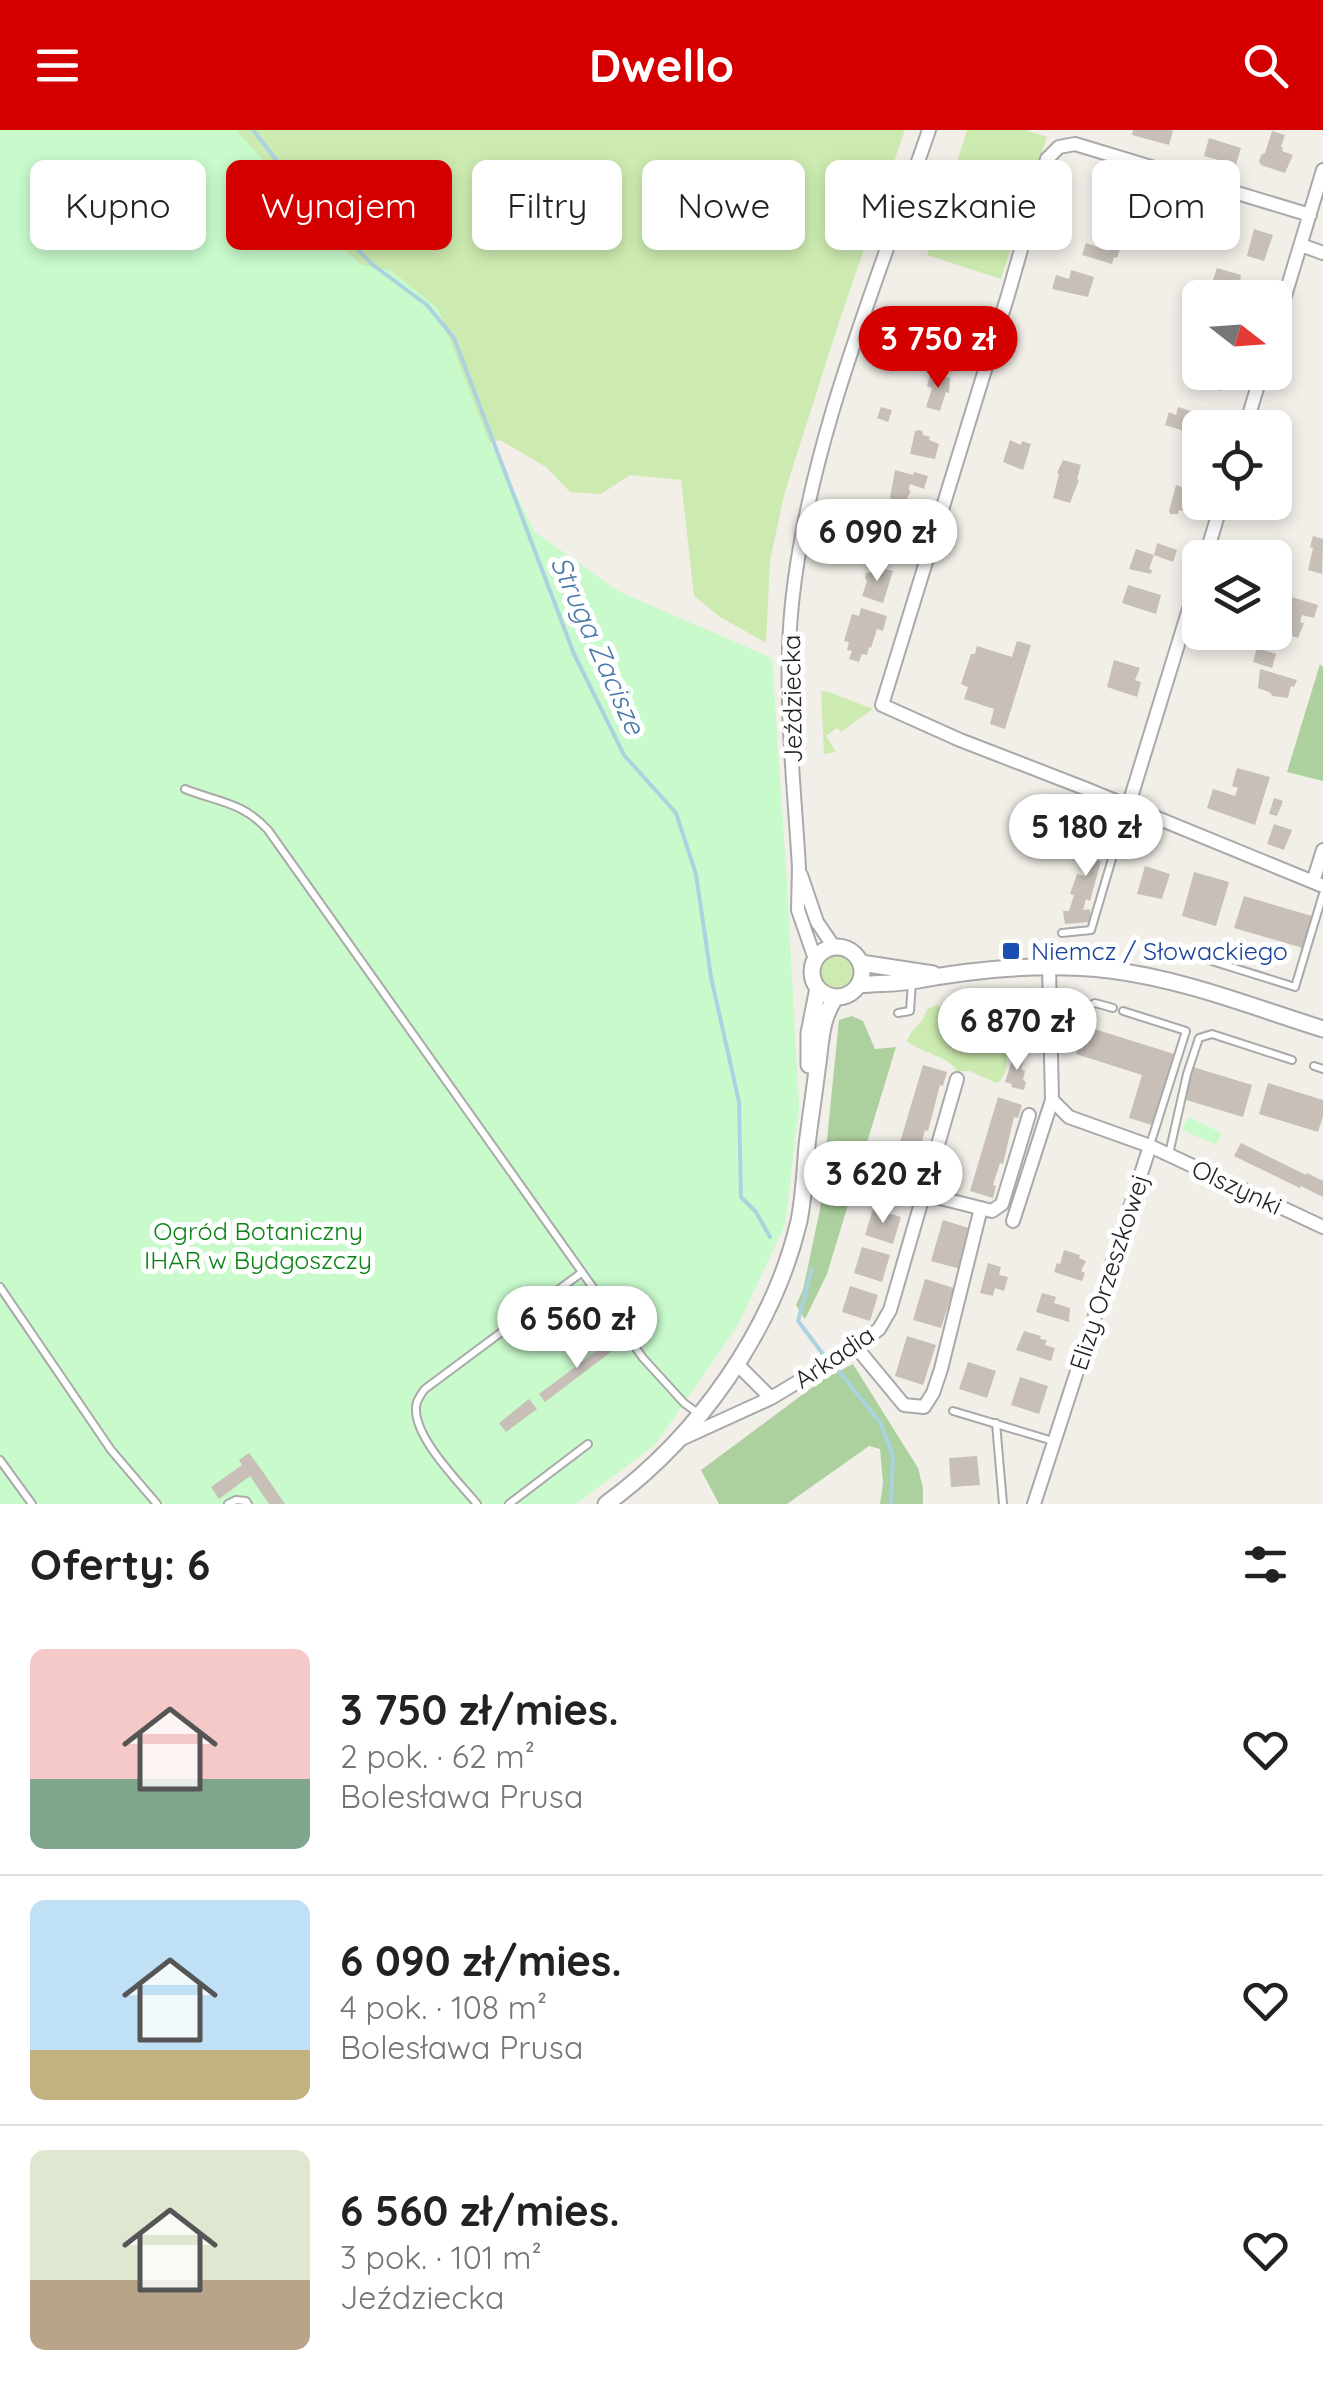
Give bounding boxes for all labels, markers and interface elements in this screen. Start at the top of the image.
text: Dwello [589,37,734,93]
icon: menu [30,38,85,93]
icon: search [1238,38,1293,93]
chip: Kupno [30,160,206,250]
chip: Wynajem [226,160,452,250]
chip: Filtry [472,160,622,250]
chip: Nowe [642,160,805,250]
chip: Mieszkanie [825,160,1072,250]
chip: Dom [1092,160,1240,250]
north arrow [1182,280,1292,390]
map controls [1182,280,1292,650]
pin: 3 750 zł [835,306,1041,391]
text: 3 750 zł [881,318,995,358]
button: locate [1182,410,1292,520]
pin: 6 090 zł [774,499,980,584]
text: 6 090 zł [818,511,936,551]
button: layers [1182,540,1292,650]
water label: Struga Zacisze [544,550,654,740]
street label: Jeździecka [775,635,808,763]
pin: 5 180 zł [983,794,1189,879]
text: 5 180 zł [1031,806,1141,846]
place label: Niemcz / Słowackiego [1031,935,1288,966]
marker: Niemcz / Słowackiego [1000,940,1022,962]
pin: 6 870 zł [914,988,1120,1073]
text: 6 870 zł [960,1000,1074,1040]
pin: 3 620 zł [780,1141,986,1226]
street label: Olszynki [1187,1152,1287,1221]
text: 3 620 zł [826,1153,940,1193]
street label: Elizy Orzeszkowej [1062,1170,1155,1374]
park label: Ogród Botaniczny IHAR w Bydgoszczy [144,1215,372,1275]
pin: 6 560 zł [474,1286,680,1371]
text: 6 560 zł [519,1298,635,1338]
street label: Arkadia [788,1319,880,1395]
icon: filters [1238,1537,1293,1592]
text: Oferty: 6 [30,1538,210,1591]
text: 3 750 zł/mies. [340,1683,619,1736]
icon: home [110,1689,230,1809]
icon: heart [1238,1722,1293,1777]
text: 2 pok. · 62 m² [340,1736,535,1776]
text: Bolesława Prusa [340,1776,583,1816]
text: 6 090 zł/mies. [340,1934,622,1987]
icon: home [110,1940,230,2060]
icon: heart [1238,1973,1293,2028]
text: 4 pok. · 108 m² [340,1987,547,2027]
text: Bolesława Prusa [340,2027,583,2067]
text: 6 560 zł/mies. [340,2184,620,2237]
icon: home [110,2190,230,2310]
icon: heart [1238,2223,1293,2278]
text: 3 pok. · 101 m² [340,2237,542,2277]
text: Jeździecka [340,2277,504,2317]

